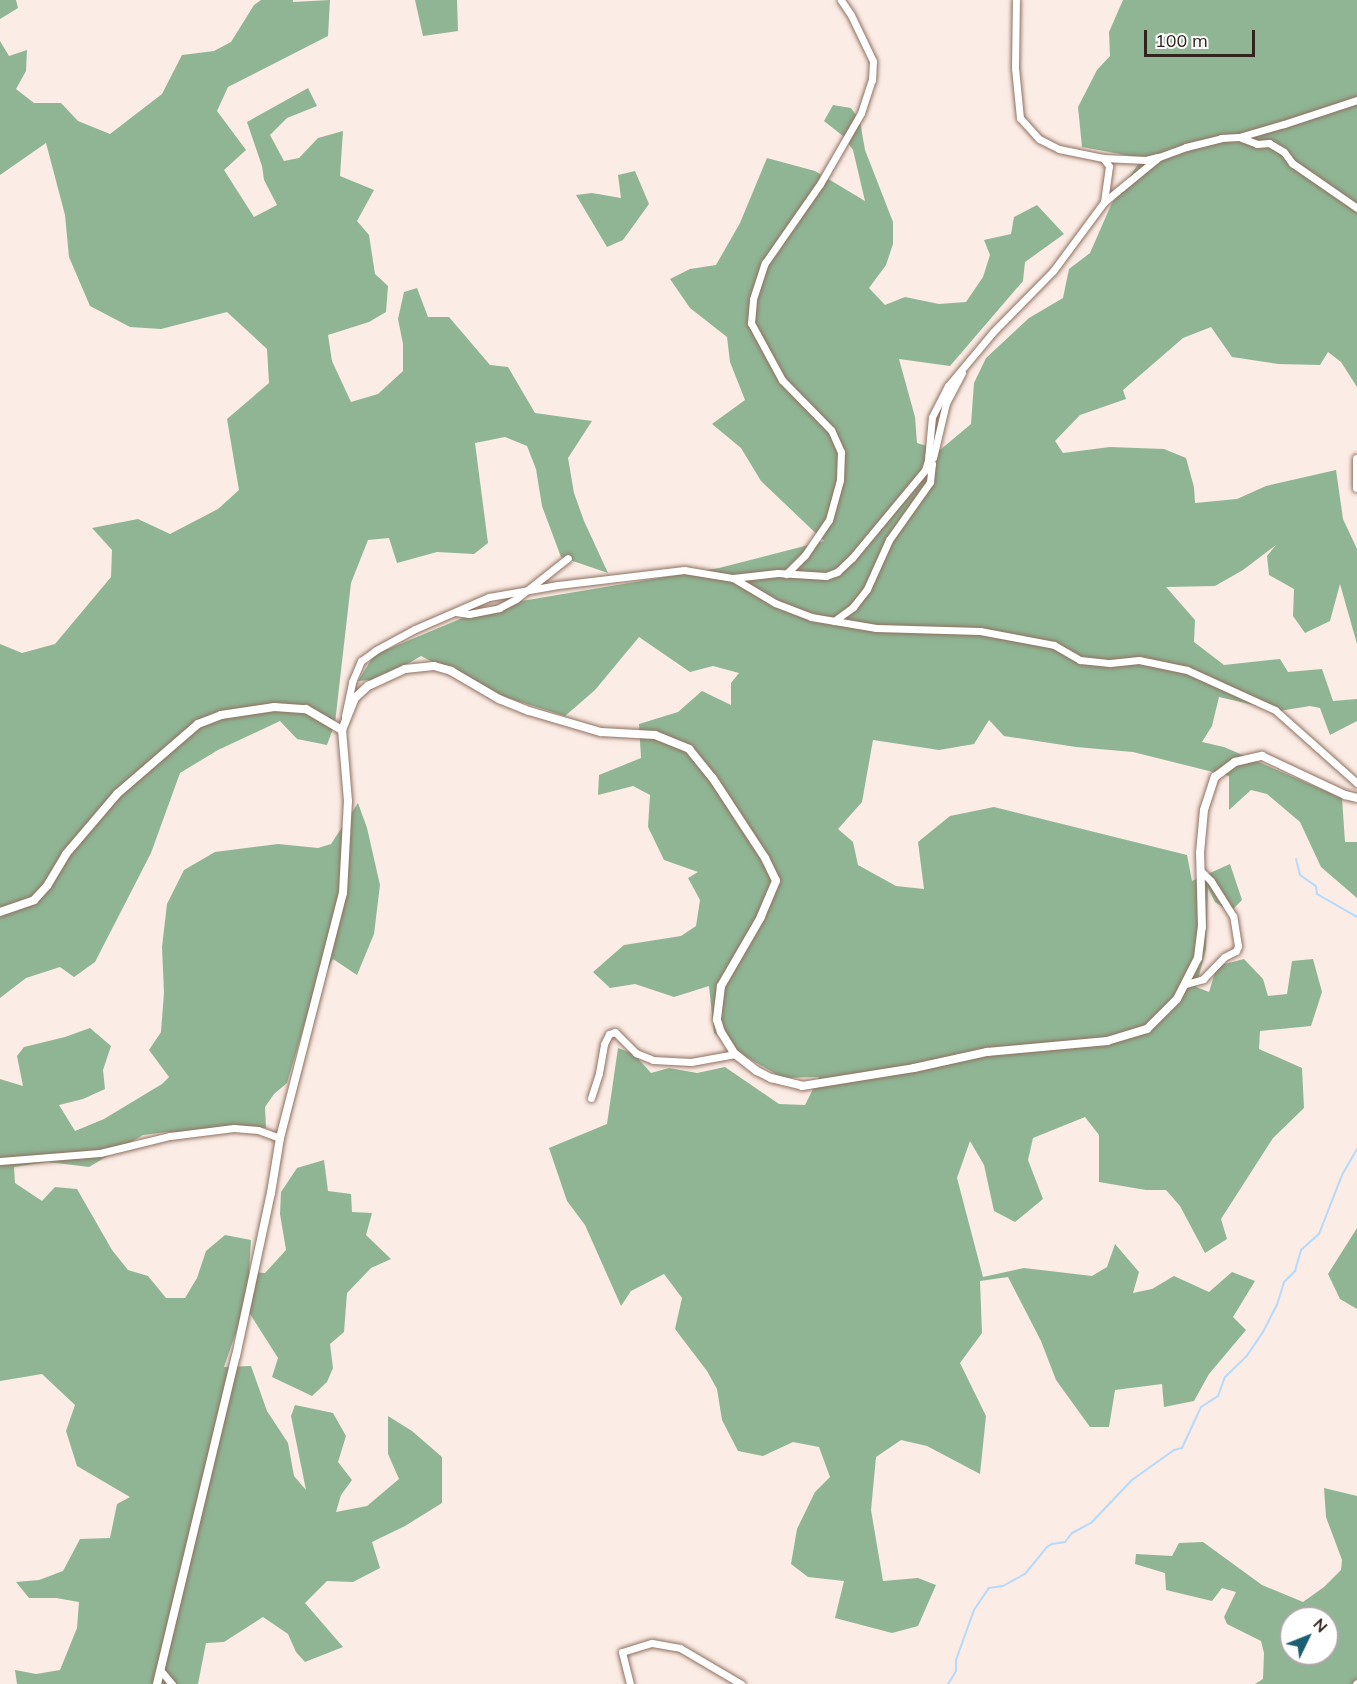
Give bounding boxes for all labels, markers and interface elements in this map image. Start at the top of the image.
scale bar [1147,18,1258,56]
text: 100 m [1155,29,1208,52]
north arrow [1279,1606,1339,1666]
text: N [1309,1614,1332,1636]

